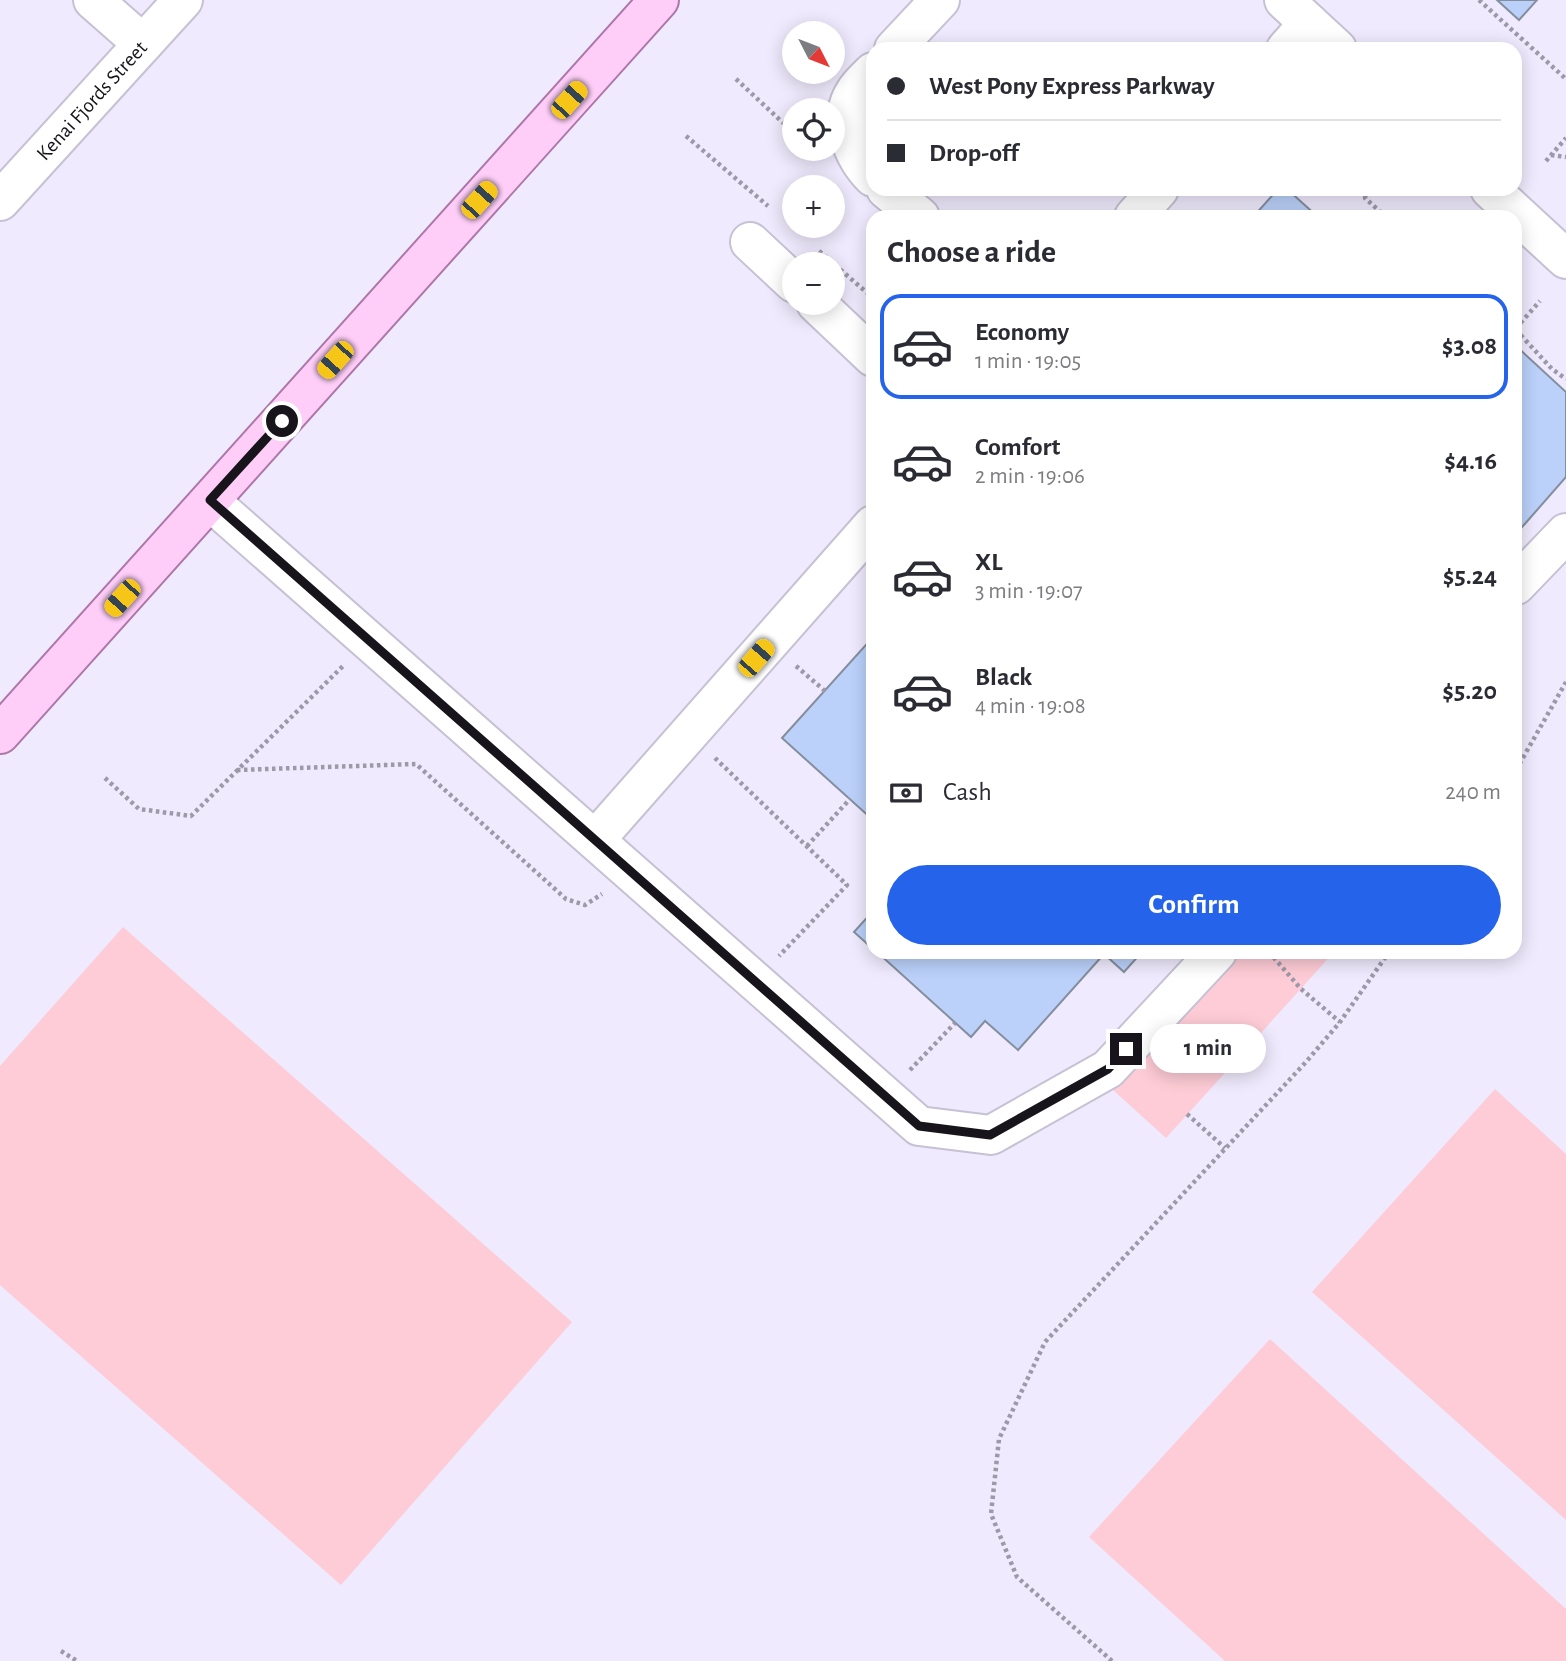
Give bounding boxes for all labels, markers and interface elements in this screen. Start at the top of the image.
north arrow [782,21,845,84]
map controls [782,21,845,315]
street label: Kenai Fjords Street [33,37,151,164]
text: West Pony Express Parkway [929,73,1215,99]
car [548,77,591,123]
button: locate [782,98,845,161]
text: Drop-off [929,140,1018,166]
button: + [782,175,845,238]
car [458,177,501,223]
text: Choose a ride [887,236,1056,268]
button: − [782,252,845,315]
icon: car [891,315,954,378]
text: Economy [975,319,1069,345]
text: $3.08 [1442,333,1497,359]
car [314,337,357,383]
text: 1 min · 19:05 [975,350,1081,373]
route start [266,405,298,437]
icon: car [891,430,954,493]
text: Comfort [975,434,1060,460]
text: $4.16 [1444,448,1497,474]
text: 2 min · 19:06 [975,465,1085,488]
icon: car [891,545,954,608]
text: XL [975,549,1002,575]
text: $5.24 [1443,563,1497,589]
car [101,575,144,621]
text: 3 min · 19:07 [975,580,1083,603]
car [735,635,778,681]
icon: car [891,660,954,723]
text: Black [975,664,1032,690]
text: $5.20 [1442,678,1497,704]
text: 4 min · 19:08 [975,695,1086,718]
icon: cash [887,774,925,812]
text: Cash [943,779,992,805]
text: 240 m [1445,781,1501,804]
button: Confirm [887,865,1501,945]
callout: 1 min [1150,1024,1266,1074]
route end [1110,1033,1142,1065]
text: 1 min [1184,1037,1232,1060]

